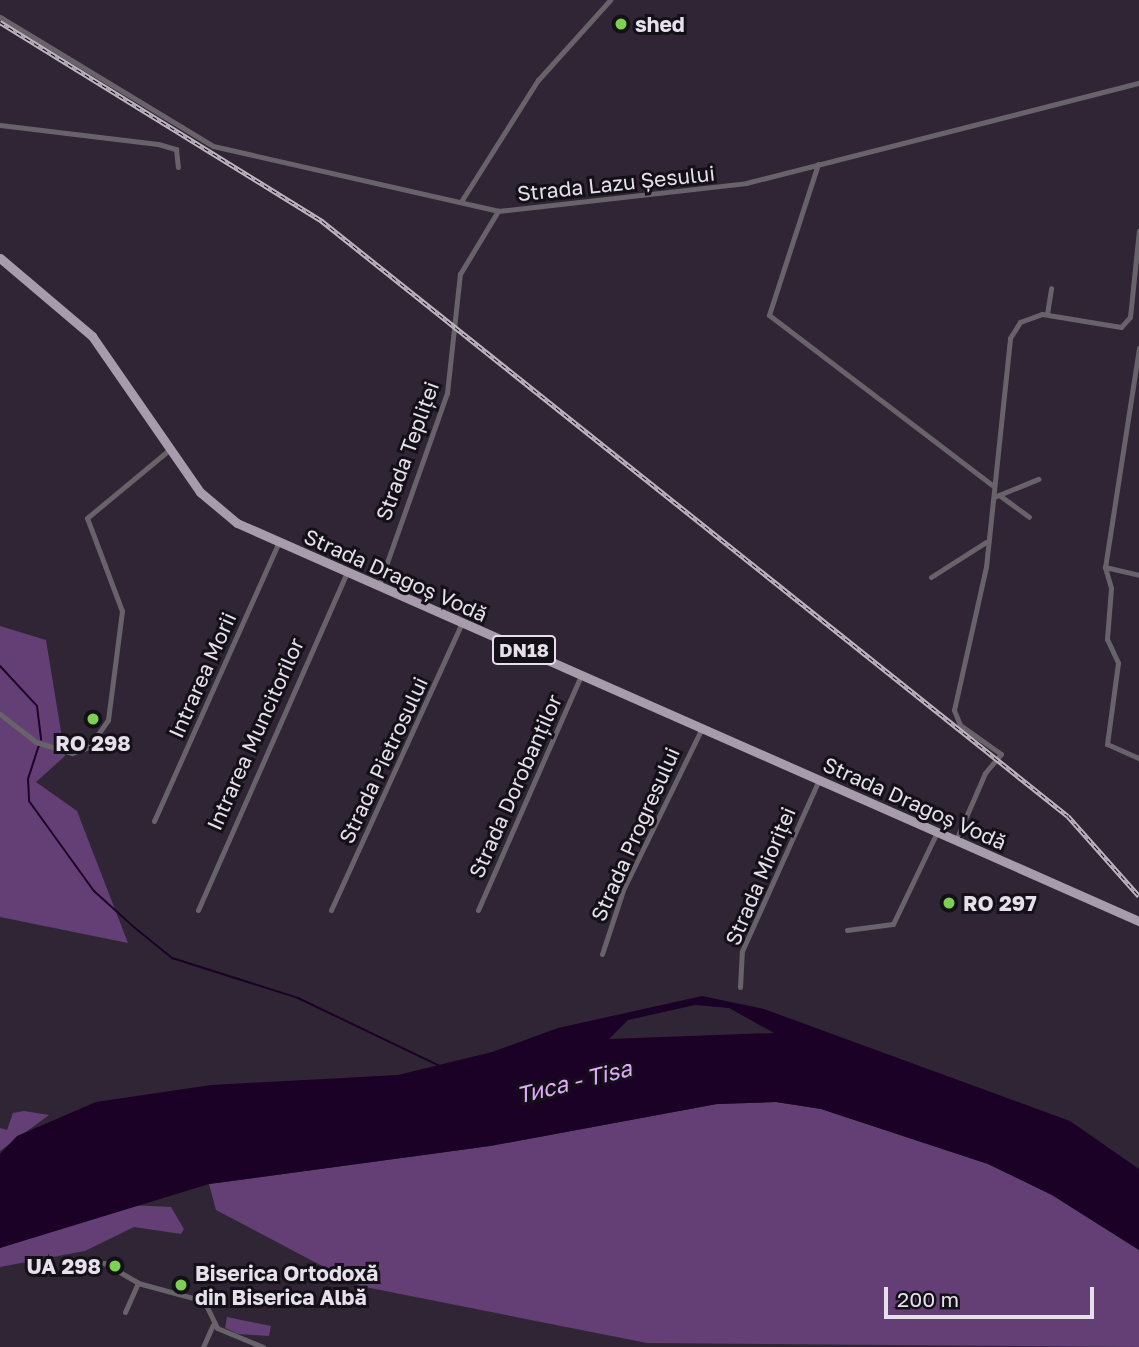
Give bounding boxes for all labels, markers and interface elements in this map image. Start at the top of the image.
place label: shed [635,11,685,37]
marker: shed [613,16,629,32]
street label: Strada Lazu Șesului [516,160,716,206]
street label: Strada Tepliței [370,378,444,524]
street label: Strada Dragoș Vodă [300,523,492,627]
street label: Intrarea Morii [163,608,241,742]
street label: Intrarea Muncitorilor [201,634,309,834]
road number: DN18 [491,635,557,666]
street label: Strada Pietrosului [333,673,433,847]
street label: Strada Dorobanților [463,690,567,882]
marker: RO 298 [85,711,101,727]
place label: RO 298 [55,730,131,756]
street label: Strada Progresului [585,743,685,925]
street label: Strada Dragoș Vodă [819,751,1011,855]
street label: Strada Mioriței [720,803,800,949]
place label: RO 297 [963,890,1037,916]
marker: RO 297 [941,895,957,911]
water label: Тиса - Tisa [514,1053,634,1109]
place label: UA 298 [26,1253,101,1279]
marker: UA 298 [107,1258,123,1274]
place label: Biserica Ortodoxă din Biserica Albă [195,1260,378,1310]
scale bar [887,1274,1097,1318]
marker: Biserica Ortodoxă din Biserica Albă [173,1277,189,1293]
text: 200 m [897,1286,959,1312]

